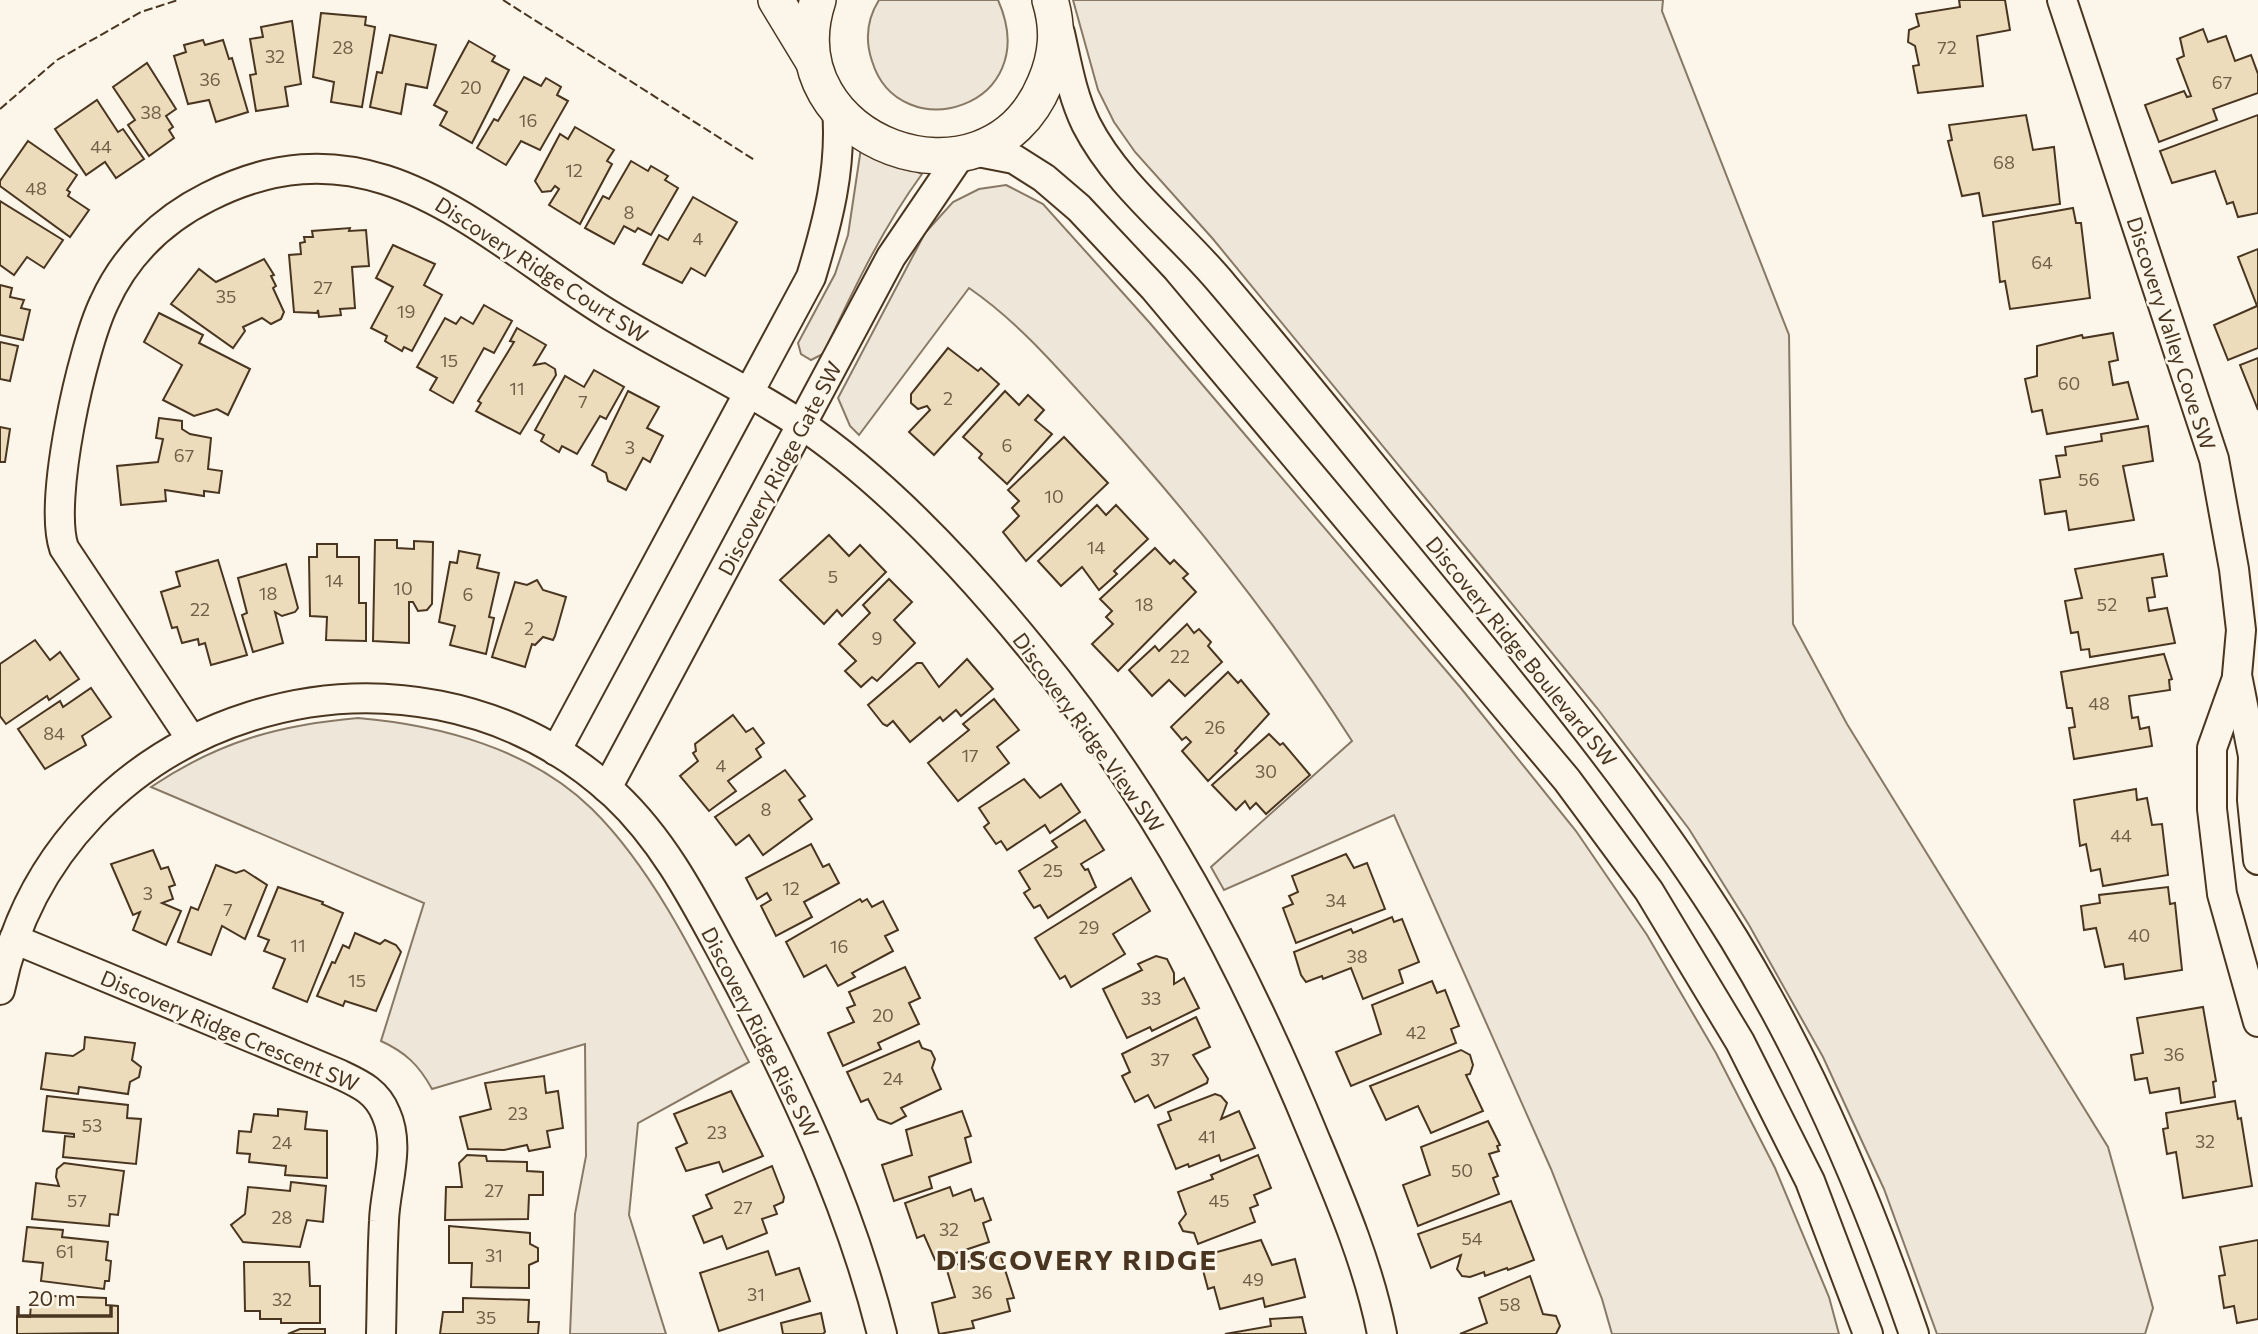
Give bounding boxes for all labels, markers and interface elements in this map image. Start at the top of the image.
house number: 28 [333,36,354,58]
house number: 72 [1937,36,1957,58]
house number: 32 [265,45,285,67]
house number: 36 [199,68,221,90]
house number: 67 [2212,71,2232,93]
house number: 20 [460,76,482,98]
house number: 38 [140,101,162,123]
house number: 16 [519,109,537,131]
house number: 44 [90,135,112,157]
house number: 68 [1993,151,2015,173]
house number: 12 [565,159,583,181]
house number: 48 [25,177,47,199]
street label: Discovery Ridge Court SW [431,191,653,347]
house number: 8 [624,201,635,223]
street label: Discovery Valley Cove SW [2122,213,2222,453]
house number: 4 [693,227,704,249]
house number: 64 [2031,251,2053,273]
house number: 27 [313,276,333,298]
house number: 35 [216,285,236,307]
house number: 19 [397,300,415,322]
house number: 15 [440,349,458,371]
street label: Discovery Ridge Gate SW [712,357,846,579]
house number: 60 [2058,372,2080,394]
house number: 11 [509,377,525,399]
house number: 2 [943,387,953,409]
house number: 7 [578,390,588,412]
house number: 6 [1002,434,1012,456]
house number: 3 [625,436,635,458]
house number: 67 [174,444,194,466]
house number: 56 [2078,468,2100,490]
house number: 10 [1044,485,1064,507]
street label: Discovery Ridge Boulevard SW [1421,531,1623,771]
house number: 14 [1087,536,1105,558]
house number: 5 [828,565,838,587]
house number: 14 [325,569,343,591]
house number: 10 [393,577,413,599]
house number: 18 [259,582,277,604]
house number: 6 [463,583,473,605]
house number: 18 [1135,593,1153,615]
house number: 52 [2097,593,2117,615]
house number: 22 [190,598,210,620]
house number: 2 [524,617,534,639]
house number: 9 [872,627,882,649]
street label: Discovery Ridge View SW [1008,627,1170,837]
house number: 22 [1170,645,1190,667]
house number: 48 [2088,692,2110,714]
house number: 26 [1205,716,1225,738]
house number: 84 [43,722,65,744]
house number: 17 [961,744,979,766]
house number: 4 [716,754,727,776]
house number: 30 [1255,760,1277,782]
house number: 8 [761,798,772,820]
house number: 44 [2110,824,2132,846]
house number: 25 [1043,859,1063,881]
house number: 12 [782,877,800,899]
house number: 3 [143,882,153,904]
house number: 34 [1325,889,1347,911]
house number: 7 [223,898,233,920]
house number: 29 [1079,916,1099,938]
street label: Discovery Ridge Rise SW [697,923,825,1141]
house number: 40 [2128,924,2150,946]
house number: 11 [290,934,306,956]
house number: 16 [830,935,848,957]
house number: 38 [1346,945,1368,967]
street label: Discovery Ridge Crescent SW [97,964,363,1096]
house number: 15 [348,969,366,991]
house number: 33 [1141,987,1161,1009]
house number: 20 [872,1004,894,1026]
house number: 42 [1406,1021,1426,1043]
house number: 36 [2163,1043,2185,1065]
house number: 37 [1150,1048,1170,1070]
house number: 24 [883,1067,903,1089]
house number: 23 [508,1102,528,1124]
house number: 53 [82,1114,102,1136]
house number: 23 [707,1121,727,1143]
house number: 41 [1198,1125,1216,1147]
house number: 32 [2195,1130,2215,1152]
house number: 24 [272,1131,292,1153]
house number: 50 [1451,1159,1473,1181]
house number: 27 [484,1179,504,1201]
house number: 57 [67,1189,87,1211]
house number: 45 [1208,1189,1230,1211]
house number: 27 [733,1196,753,1218]
house number: 28 [272,1206,293,1228]
house number: 32 [939,1218,959,1240]
house number: 54 [1461,1227,1483,1249]
house number: 61 [56,1240,74,1262]
district label: DISCOVERY RIDGE [936,1242,1218,1276]
house number: 31 [485,1244,503,1266]
house number: 49 [1242,1268,1264,1290]
scale bar [18,1274,110,1318]
house number: 36 [971,1281,993,1303]
house number: 31 [747,1283,765,1305]
text: 20 m [28,1285,76,1310]
house number: 32 [272,1288,292,1310]
house number: 58 [1499,1293,1521,1315]
house number: 35 [476,1306,496,1328]

